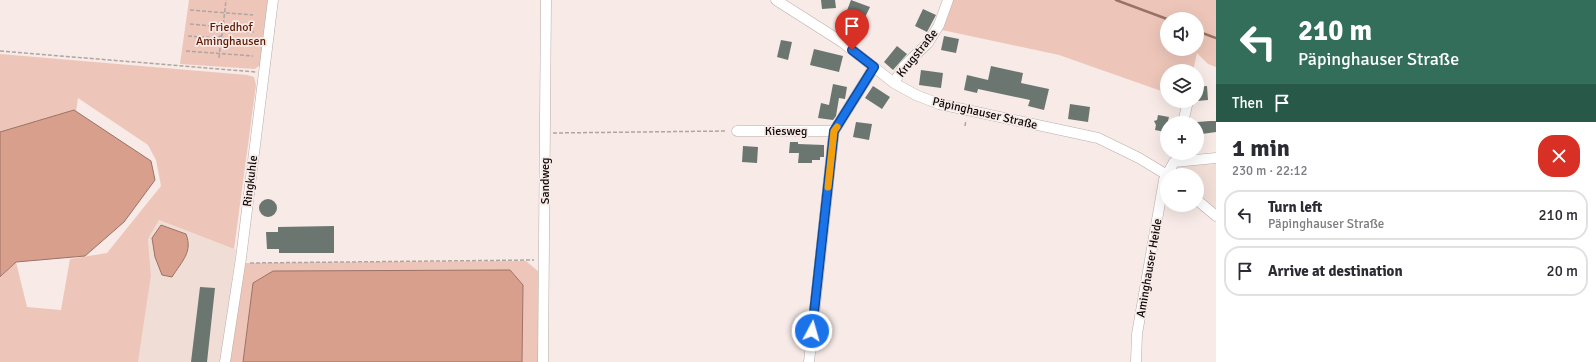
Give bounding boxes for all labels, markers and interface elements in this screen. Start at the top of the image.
pin [835,9,869,50]
map controls [1160,12,1204,212]
button: sound [1160,12,1204,56]
text: 210 m [1298,14,1372,48]
icon: arrive [841,15,863,37]
icon: left [1232,16,1284,68]
park label: Friedhof Aminghausen [196,20,266,49]
street label: Krugstraße [893,26,941,81]
text: Päpinghauser Straße [1298,48,1459,70]
button: layers [1160,64,1204,108]
icon: arrive [1271,92,1293,114]
street label: Päpinghauser Straße [931,94,1039,133]
text: Then [1232,94,1263,112]
button: + [1160,116,1204,160]
street label: Kiesweg [765,124,807,139]
text: 1 min [1232,133,1290,163]
button: close [1538,135,1580,177]
street label: Ringkuhle [240,155,261,208]
street label: Sandweg [538,158,553,204]
text: 230 m · 22:12 [1232,163,1308,179]
button: − [1160,168,1204,212]
text: Turn left [1268,198,1322,216]
icon: left [1234,204,1256,226]
text: 210 m [1538,206,1578,224]
text: Päpinghauser Straße [1268,216,1384,232]
street label: Aminghauser Heide [1133,217,1166,319]
icon: arrive [1234,260,1256,282]
text: Arrive at destination [1268,262,1403,280]
text: 20 m [1547,262,1578,280]
position arrow [791,310,833,352]

